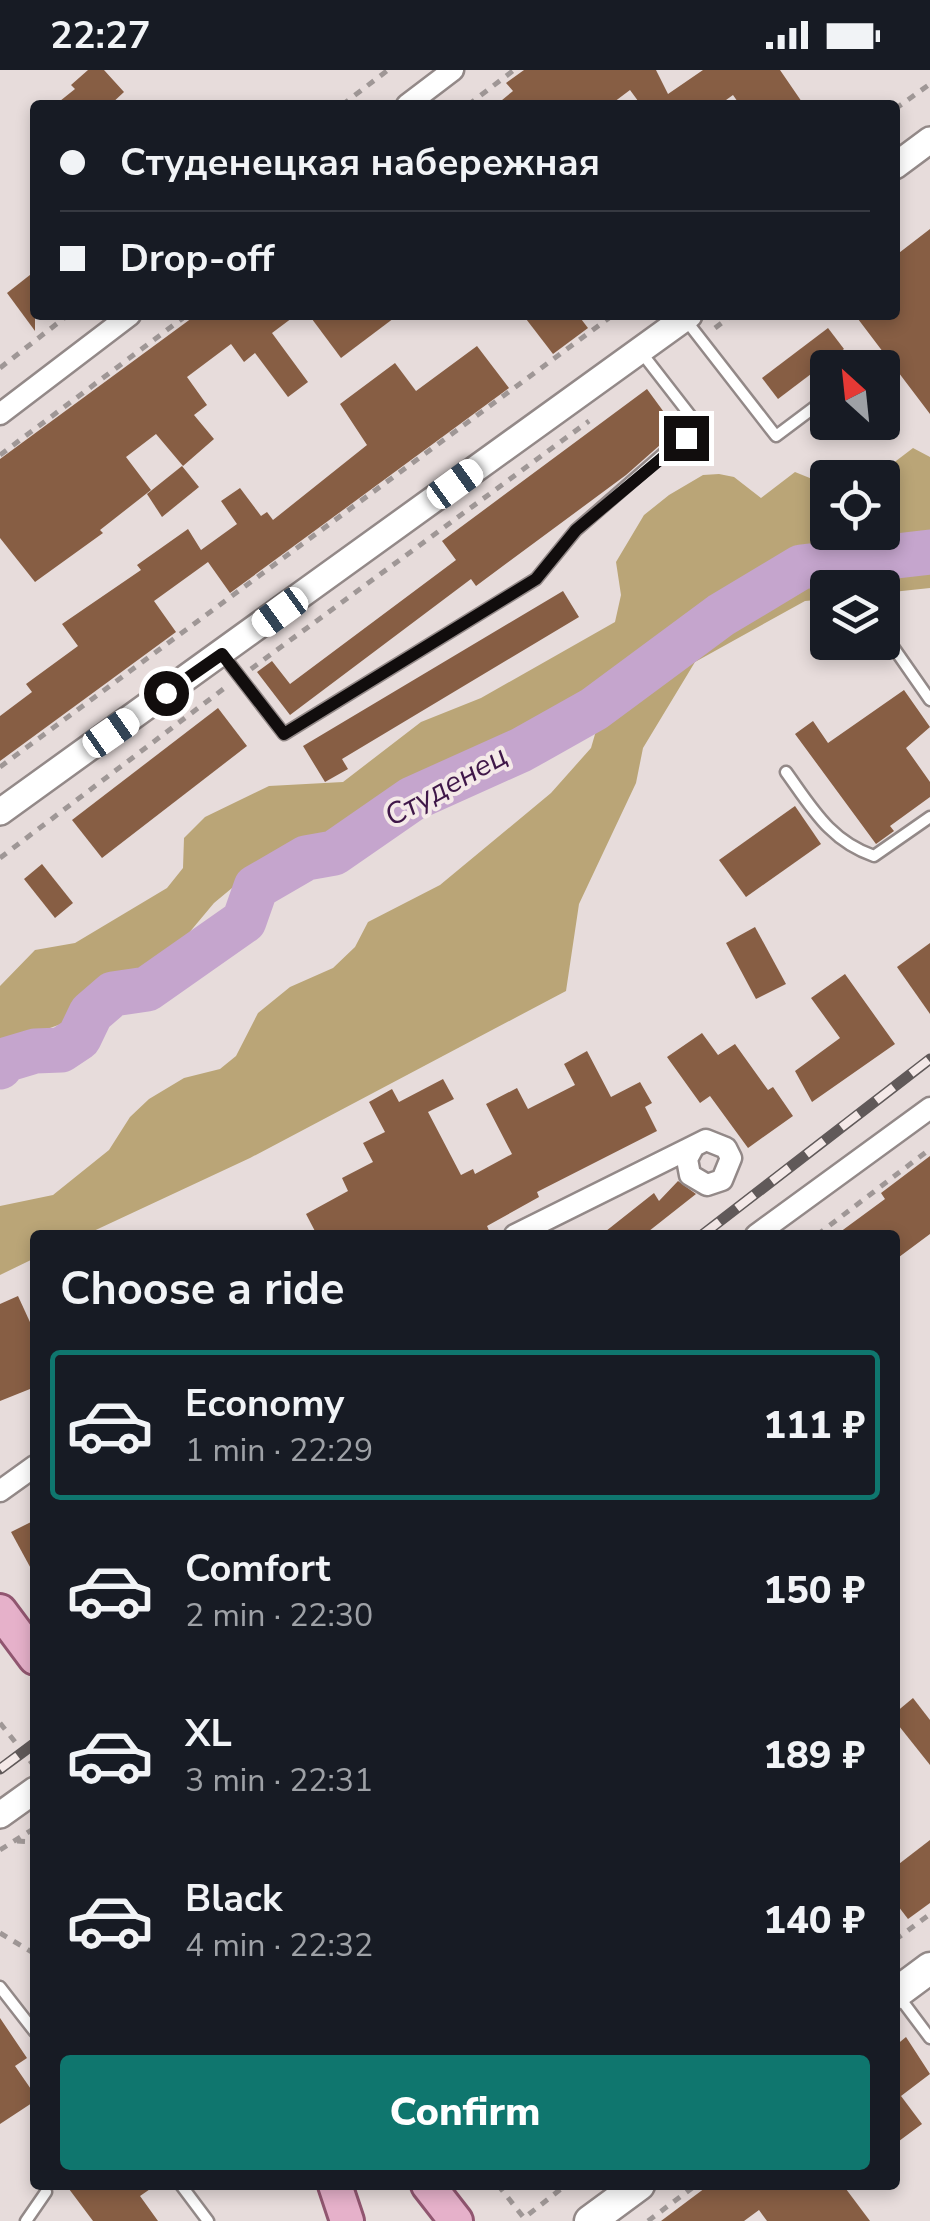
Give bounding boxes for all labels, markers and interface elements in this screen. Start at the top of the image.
text: 22:27 [50,10,151,61]
text: Студенецкая набережная [120,137,600,188]
text: Drop-off [120,233,274,284]
north arrow [810,350,900,440]
map controls [810,350,900,660]
route end [664,416,709,461]
car [422,454,488,514]
button: locate [810,460,900,550]
button: layers [810,570,900,660]
car [247,582,313,642]
route start [144,671,189,716]
car [78,704,144,762]
water label: Студенец [377,735,515,837]
text: Choose a ride [60,1259,345,1320]
text: Economy [185,1378,344,1429]
icon: car [65,1380,155,1470]
text: 111 ₽ [763,1400,865,1451]
text: 1 min · 22:29 [185,1429,373,1472]
text: Comfort [185,1543,330,1594]
icon: car [65,1545,155,1635]
text: 150 ₽ [763,1565,865,1616]
text: 2 min · 22:30 [185,1594,373,1637]
text: XL [185,1708,232,1759]
icon: car [65,1710,155,1800]
text: 189 ₽ [763,1730,865,1781]
text: 3 min · 22:31 [185,1759,373,1802]
text: Black [185,1873,282,1924]
icon: car [65,1875,155,1965]
text: 140 ₽ [763,1895,865,1946]
text: 4 min · 22:32 [185,1924,373,1967]
button: Confirm [60,2055,870,2170]

